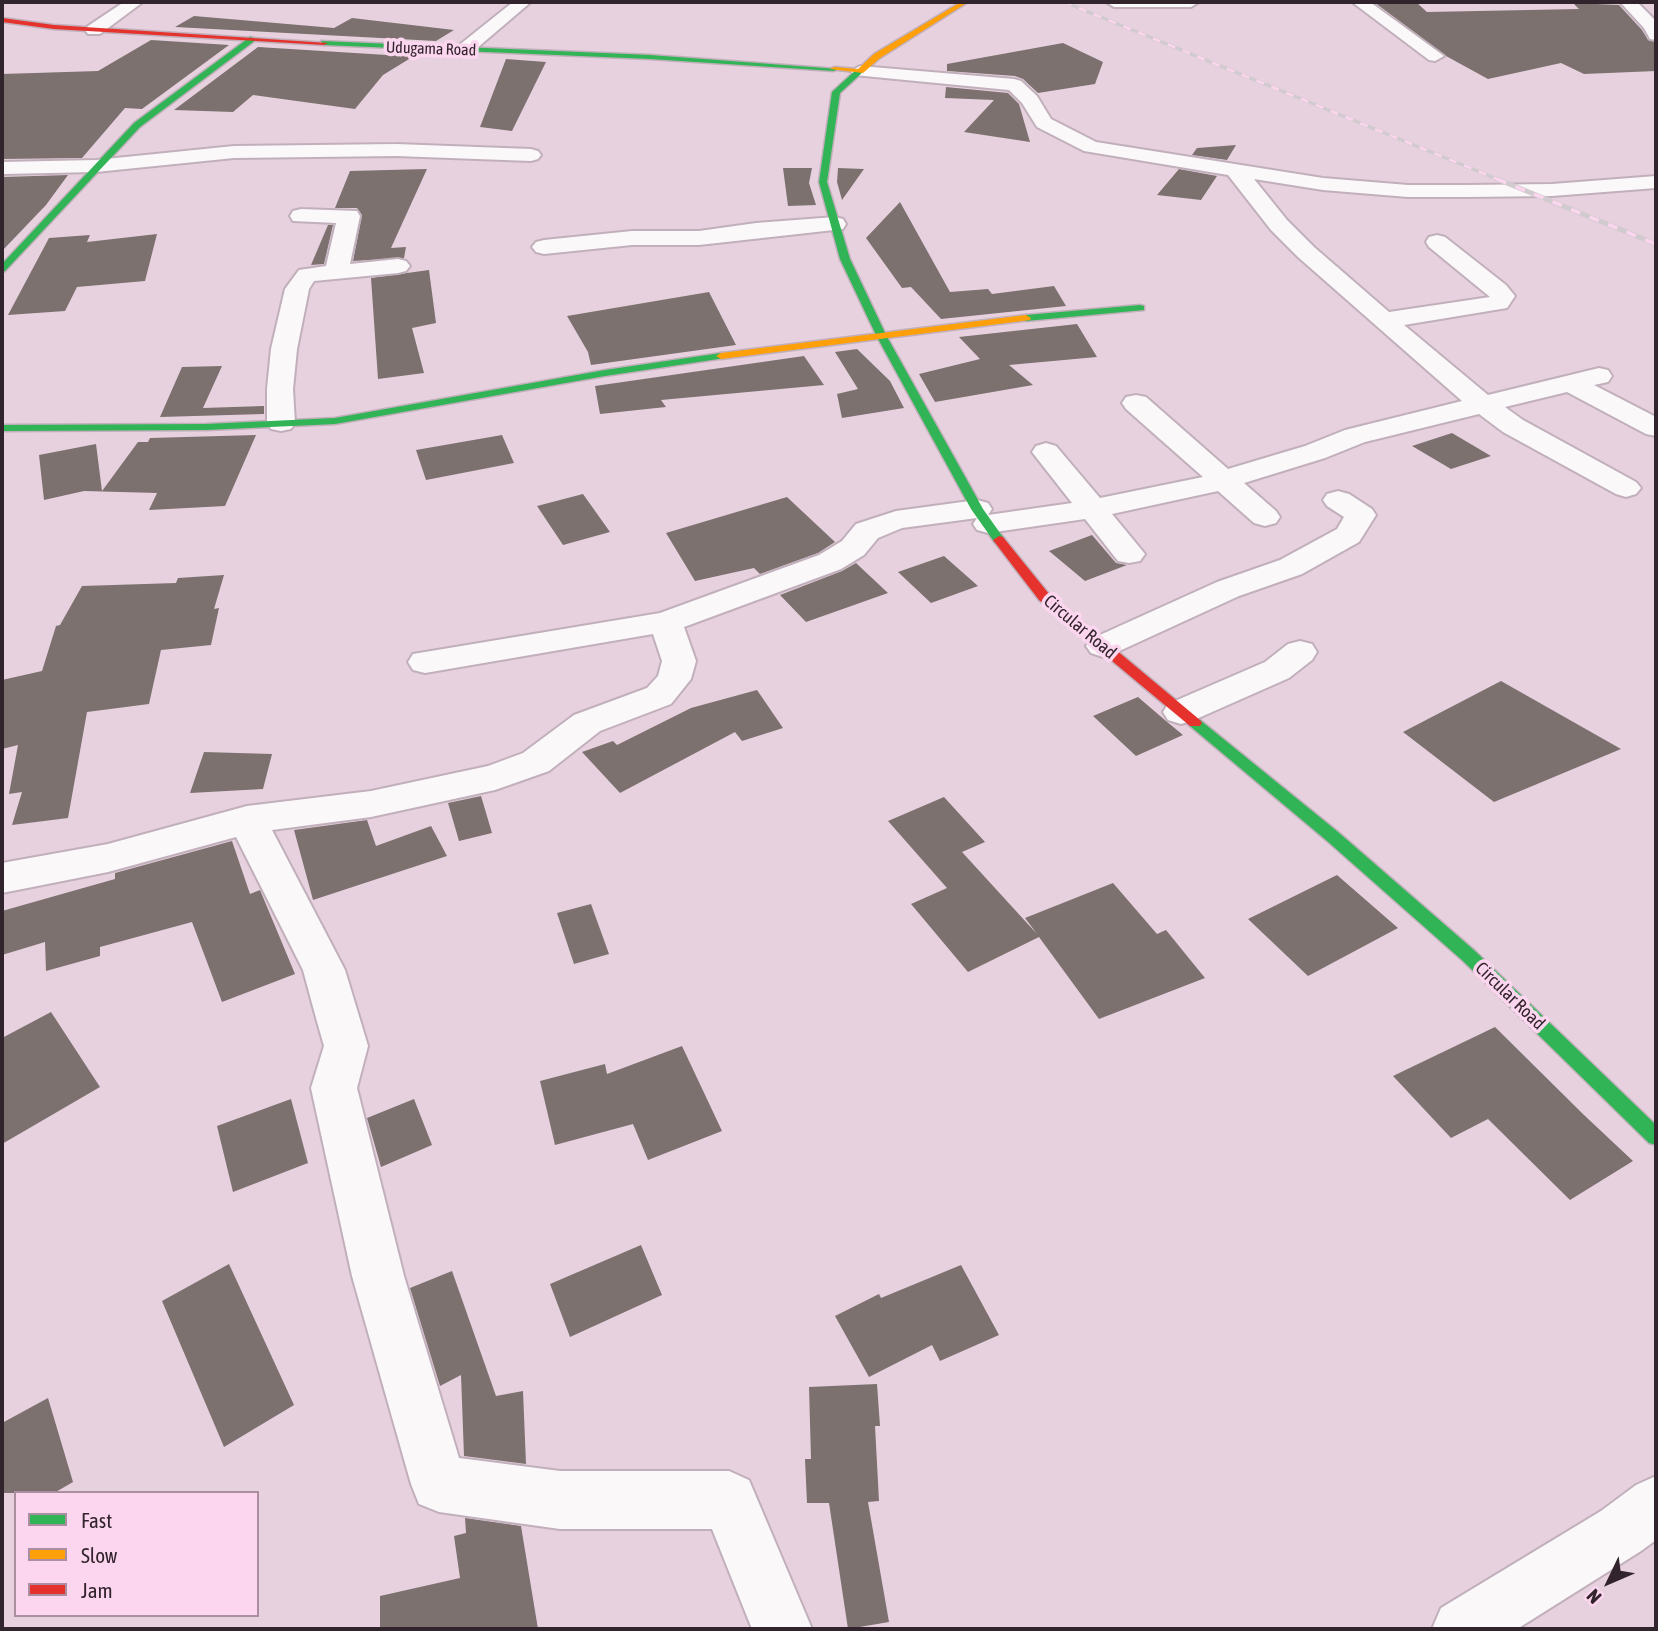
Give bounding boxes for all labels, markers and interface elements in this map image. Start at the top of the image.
street label: Udugama Road [385,38,477,60]
street label: Circular Road [1039,590,1121,664]
street label: Circular Road [1471,958,1549,1034]
legend [14,1491,259,1617]
text: Fast [81,1508,112,1532]
text: Slow [81,1543,117,1567]
north arrow [1574,1547,1644,1617]
text: Jam [81,1578,113,1602]
text: N [1582,1585,1606,1608]

